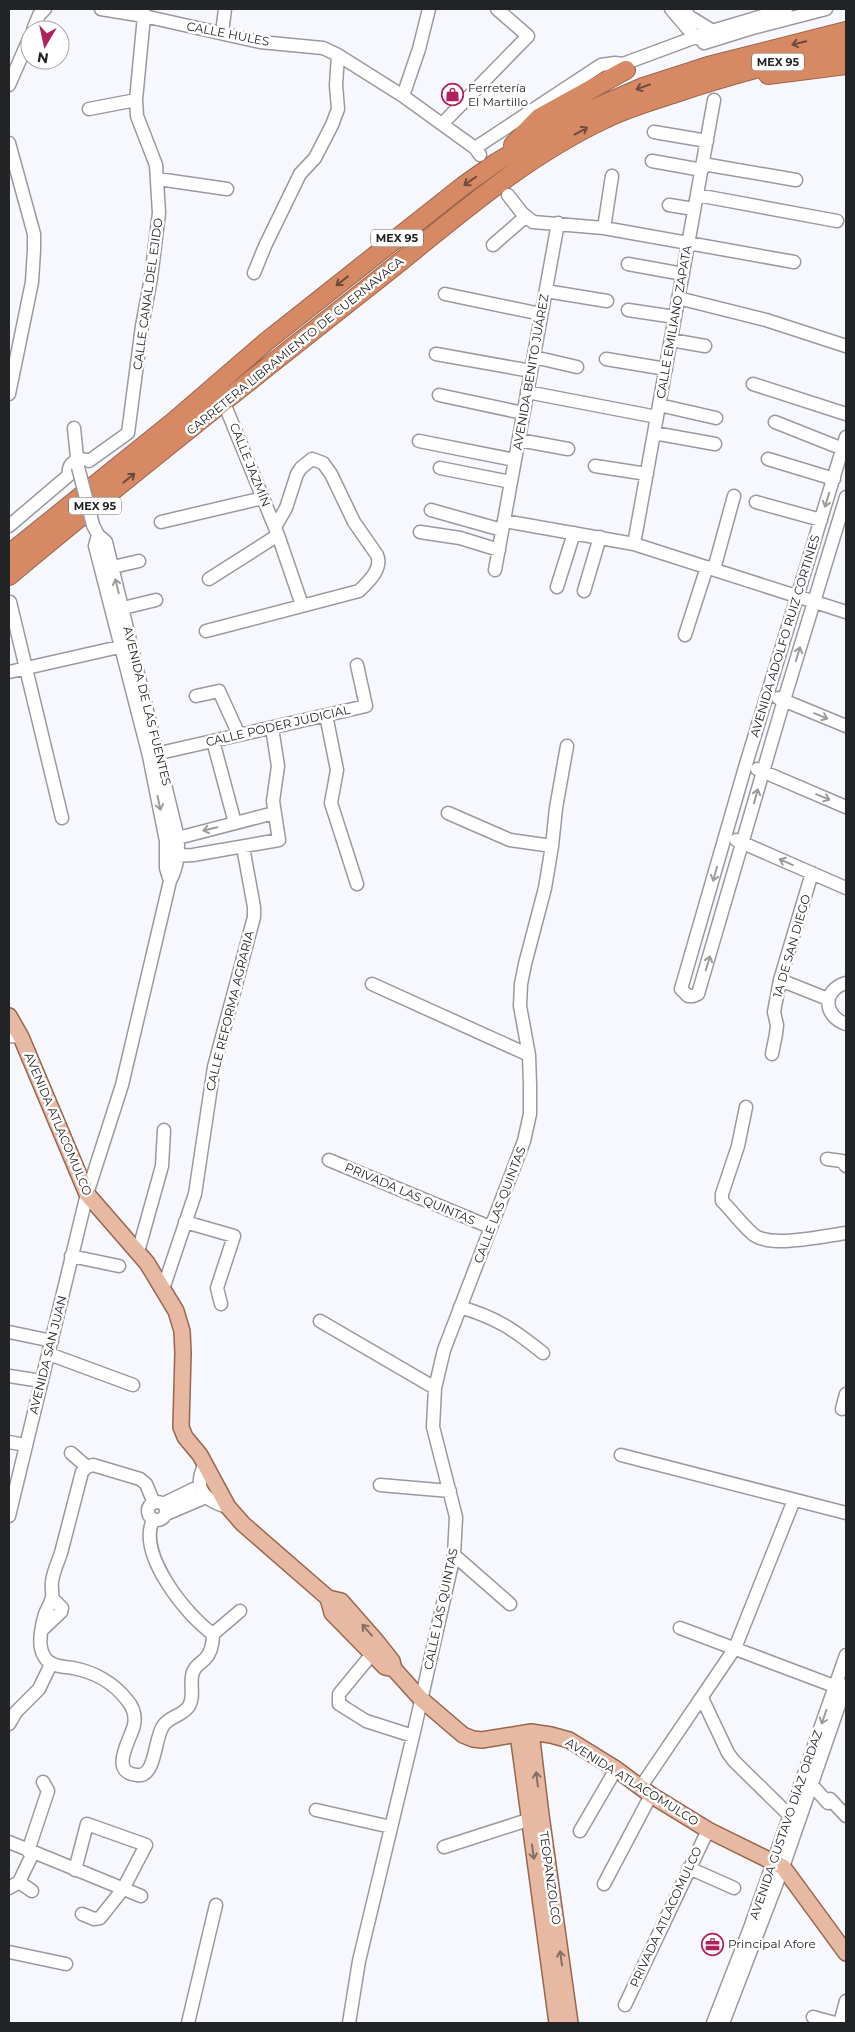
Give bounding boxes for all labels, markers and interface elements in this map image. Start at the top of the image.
street label: CALLE HULES [185,18,271,49]
north arrow [20,20,70,70]
one-way arrow [791,39,807,48]
text: N [36,48,50,68]
road number: MEX 95 [752,54,804,70]
place label: Ferretería El Martillo [468,80,528,109]
shop icon: Ferretería El Martillo [440,83,464,107]
one-way arrow [636,83,651,92]
one-way arrow [573,126,588,136]
one-way arrow [463,176,477,186]
street label: CALLE CANAL DEL EJIDO [129,217,166,371]
road number: MEX 95 [371,230,423,247]
street label: CALLE EMILIANO ZAPATA [653,244,694,400]
street label: CARRETERA LIBRAMIENTO DE CUERNAVACA [183,253,406,438]
one-way arrow [336,276,349,287]
street label: AVENIDA BENITO JUÁREZ [509,293,552,451]
street label: CALLE JAZMÍN [227,421,274,509]
one-way arrow [122,473,135,484]
one-way arrow [822,492,832,508]
road number: MEX 95 [69,498,121,514]
street label: AVENIDA ADOLFO RUIZ CORTINES [747,533,823,739]
one-way arrow [112,579,122,595]
street label: AVENIDA DE LAS FUENTES [120,625,175,787]
one-way arrow [794,646,804,662]
street label: CALLE PODER JUDICIAL [204,702,351,749]
one-way arrow [814,712,829,721]
one-way arrow [752,788,761,804]
one-way arrow [815,792,830,802]
one-way arrow [154,795,164,811]
one-way arrow [202,825,218,834]
one-way arrow [779,856,794,866]
one-way arrow [710,866,720,882]
street label: 1A DE SAN DIEGO [770,892,813,999]
street label: CALLE REFORMA AGRARIA [202,929,257,1092]
one-way arrow [703,955,713,971]
street label: AVENIDA ATLACOMULCO [21,1050,95,1198]
street label: CALLE LAS QUINTAS [470,1144,529,1265]
street label: PRIVADA LAS QUINTAS [343,1159,478,1228]
street label: AVENIDA SAN JUAN [25,1294,70,1416]
street label: CALLE LAS QUINTAS [420,1547,461,1671]
one-way arrow [361,1624,373,1637]
one-way arrow [818,1709,828,1725]
street label: AVENIDA GUSTAVO DÍAZ ORDAZ [746,1728,825,1922]
street label: AVENIDA ATLACOMULCO [563,1734,702,1829]
one-way arrow [532,1772,542,1788]
street label: TEOPANZOLCO [537,1830,564,1926]
one-way arrow [528,1844,538,1860]
street label: PRIVADA ATLACOMULCO [626,1844,705,1990]
office icon: Principal Afore [700,1932,724,1956]
place label: Principal Afore [728,1936,816,1951]
one-way arrow [556,1950,566,1966]

